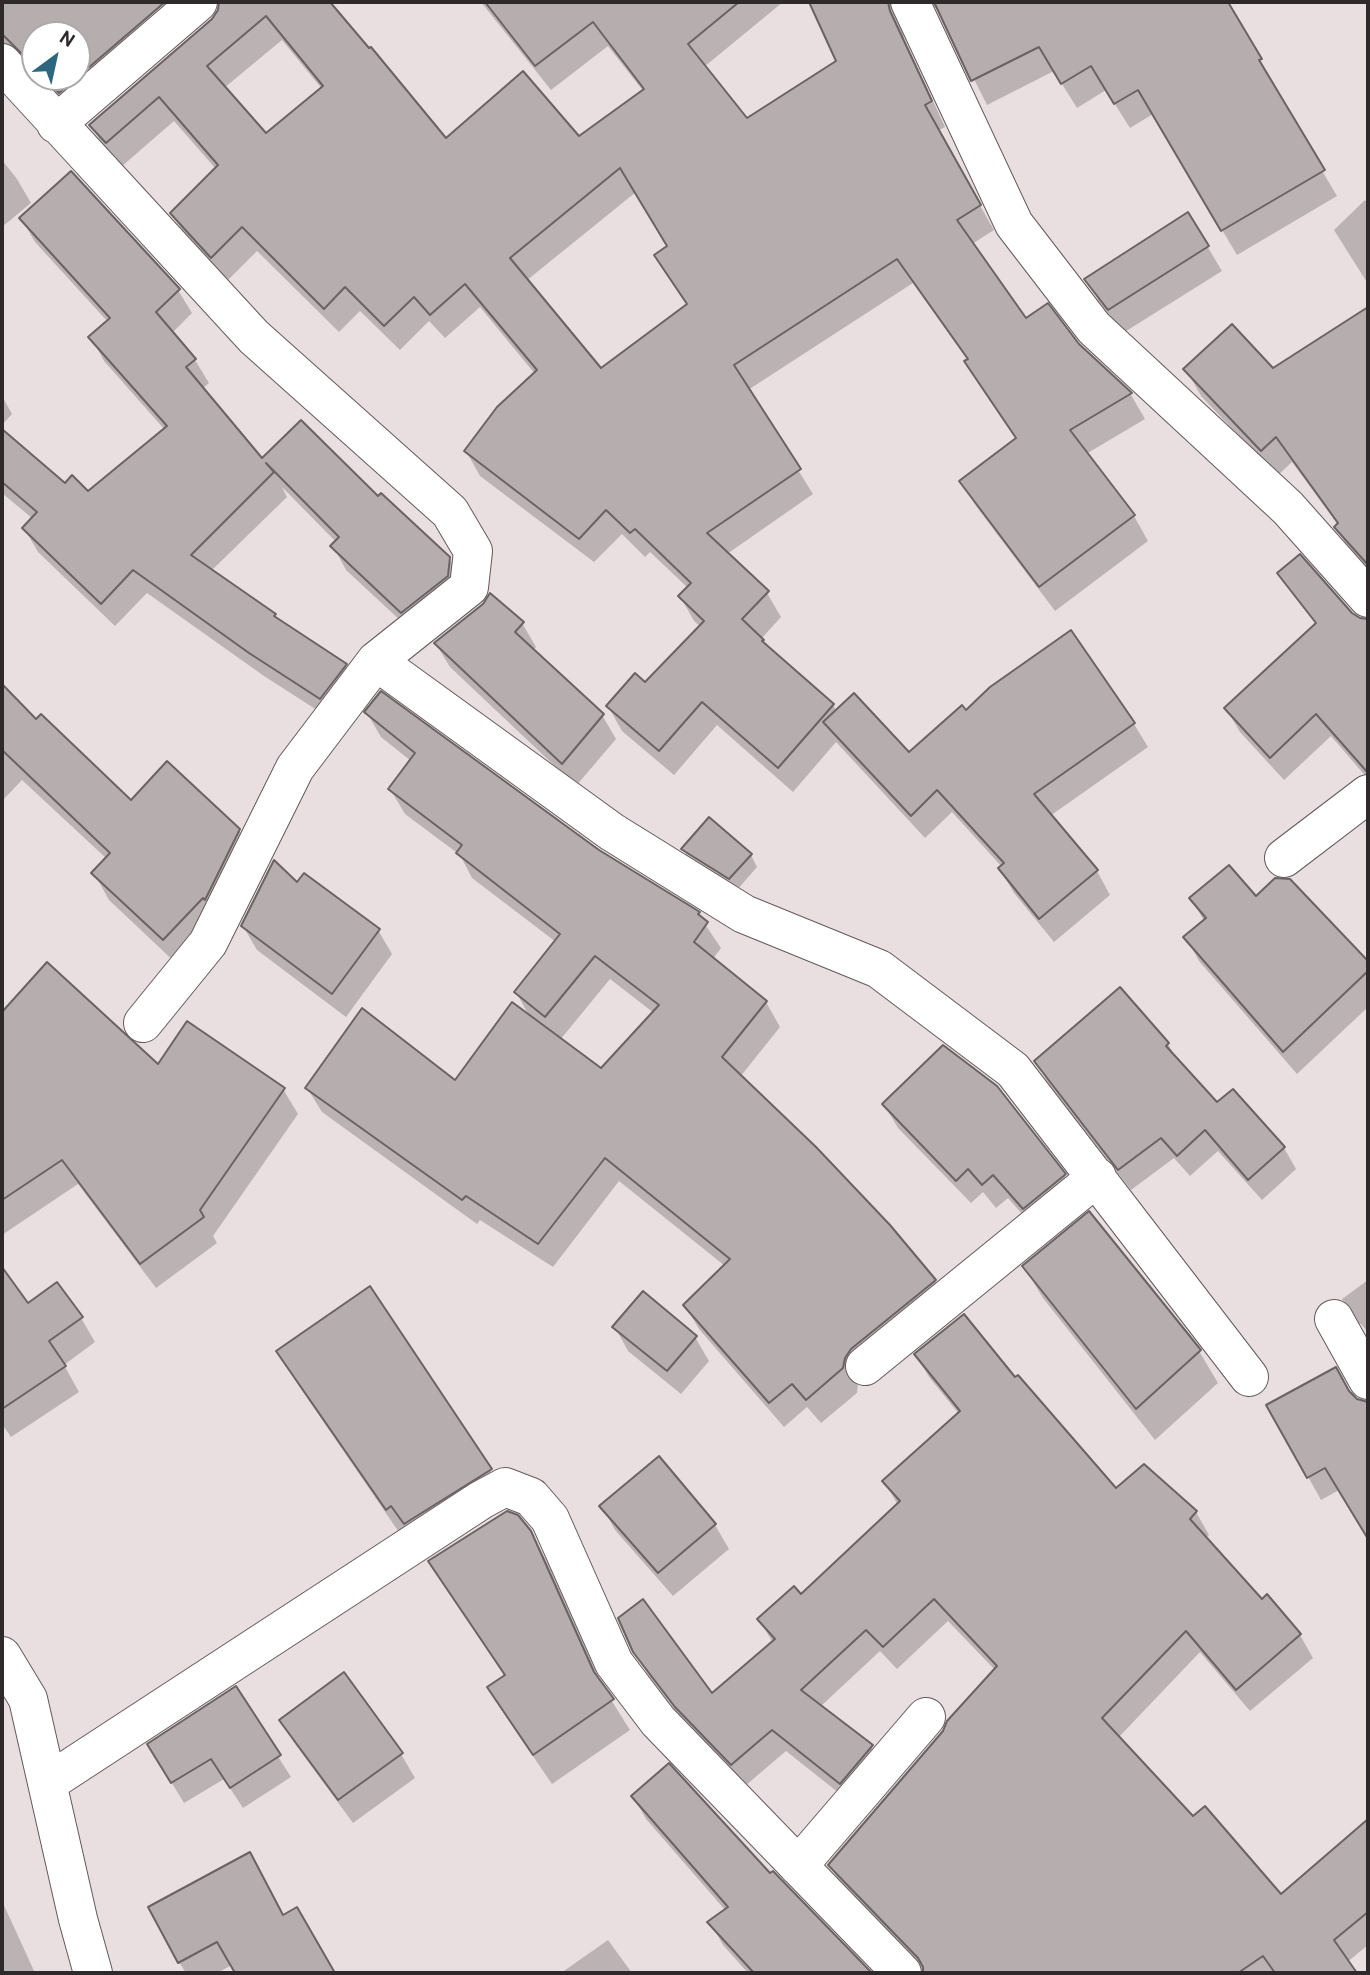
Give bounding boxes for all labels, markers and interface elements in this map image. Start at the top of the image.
north arrow [21,21,91,91]
text: N [54,26,79,54]

